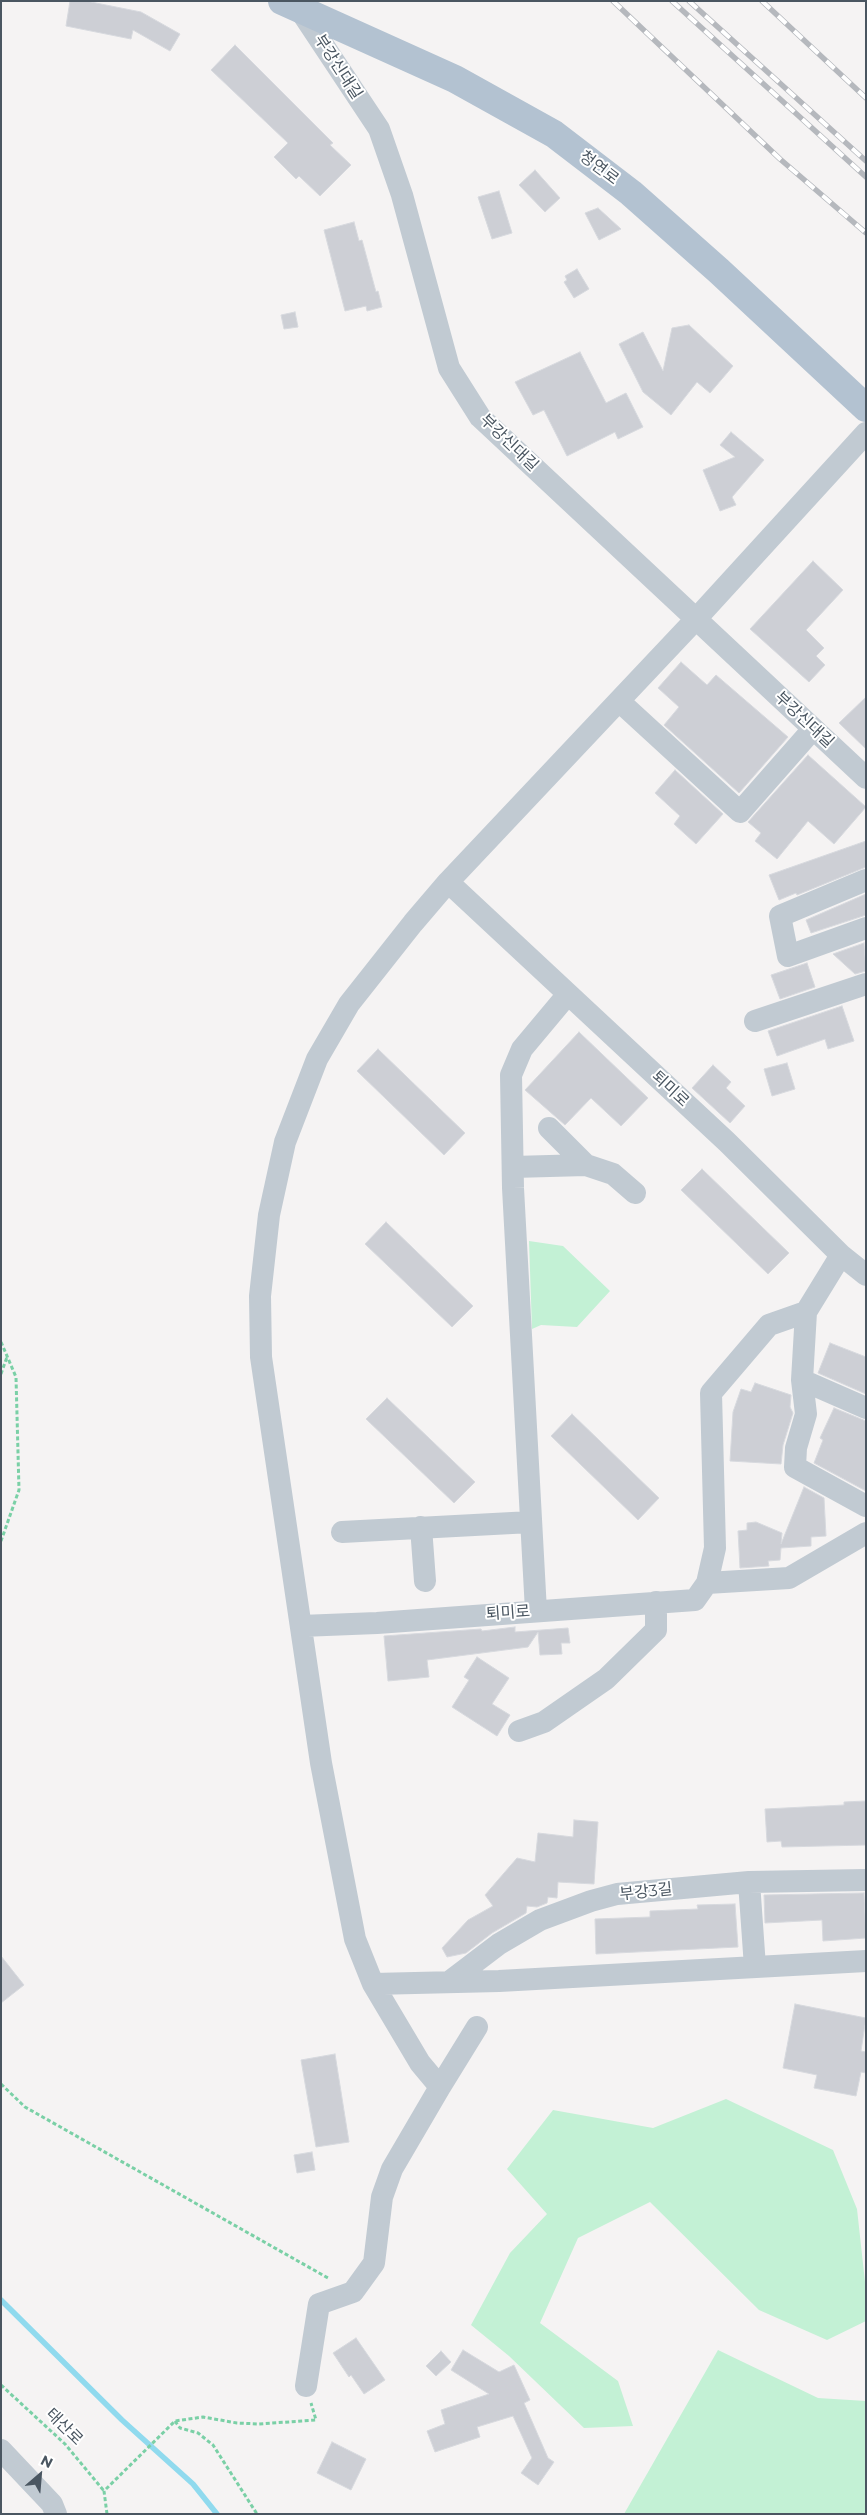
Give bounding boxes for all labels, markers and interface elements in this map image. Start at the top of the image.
street label: 부강신대길 [310,31,366,103]
street label: 청연로 [576,147,622,189]
street label: 부강신대길 [476,411,542,475]
street label: 부강신대길 [771,688,837,752]
street label: 퇴미로 [647,1067,693,1111]
street label: 퇴미로 [485,1602,531,1624]
street label: 부강3길 [619,1880,673,1904]
street label: 태산로 [42,2405,86,2449]
north arrow [15,2450,65,2500]
text: N [38,2451,56,2472]

